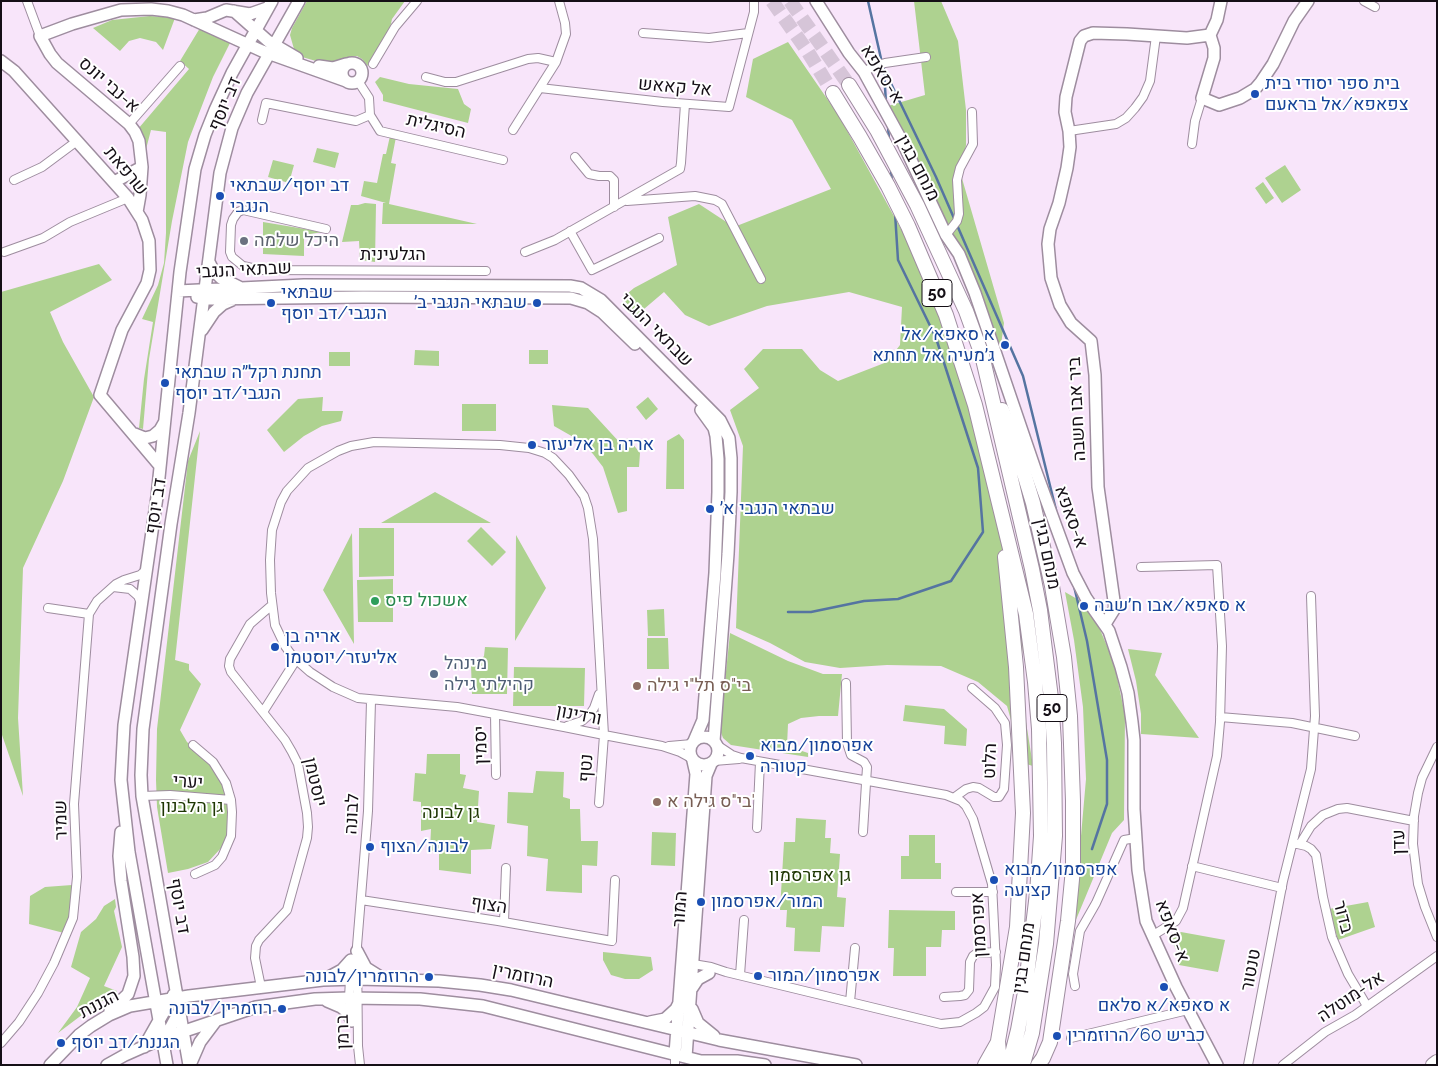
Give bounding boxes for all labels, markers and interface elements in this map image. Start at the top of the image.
street label: א-סאפא [856,41,908,107]
street label: א-נבי יונס [74,53,144,117]
street label: אל קאאש [637,73,713,101]
place label: בית ספר יסודי בית צפאפא/אל בראעם [1265,73,1408,116]
street label: דב יוסף [204,74,246,134]
marker: בית ספר יסודי בית צפאפא/אל בראעם [1249,88,1261,100]
street label: הסיגלית [404,109,468,143]
street label: מנחם בגין [892,131,944,205]
street label: שרפאת [99,142,153,200]
place label: דב יוסף/שבתאי הנגבי [230,175,349,218]
marker: דב יוסף/שבתאי הנגבי [214,190,226,202]
place label: היכל שלמה [254,230,339,252]
marker: היכל שלמה [238,235,250,247]
street label: הגלעינית [360,244,426,266]
street label: שבתאי הנגבי [196,257,292,283]
road number: 50 [922,280,952,306]
place label: שבתאי הנגבי/דב יוסף [281,282,387,324]
street label: שבתאי הנגבי [615,289,697,371]
place label: שבתאי הנגבי ב׳ [414,292,527,314]
marker: שבתאי הנגבי/דב יוסף [265,297,277,309]
marker: שבתאי הנגבי ב׳ [531,297,543,309]
place label: א סאפא/אל ג׳מעיה אל תחתא [872,324,995,366]
marker: א סאפא/אל ג׳מעיה אל תחתא [999,339,1011,351]
street label: ביר אבו חשבה [1063,356,1091,462]
place label: תחנת רקל״ה שבתאי הנגבי/דב יוסף [175,362,322,404]
marker: תחנת רקל״ה שבתאי הנגבי/דב יוסף [159,377,171,389]
place label: אריה בן אליעזר [542,434,654,456]
marker: אריה בן אליעזר [526,439,538,451]
street label: דב יוסף [141,476,171,536]
street label: א-סאפא [1050,483,1092,551]
place label: שבתאי הנגבי א׳ [720,498,835,520]
marker: שבתאי הנגבי א׳ [704,503,716,515]
street label: מנחם בגין [1029,517,1065,591]
place label: אשכול פיס [385,590,468,612]
marker: אשכול פיס [369,595,381,607]
place label: א סאפא/אבו ח׳שבה [1094,595,1246,617]
marker: א סאפא/אבו ח׳שבה [1078,600,1090,612]
place label: אריה בן אליעזר/יוסטמן [285,626,398,669]
marker: אריה בן אליעזר/יוסטמן [269,641,281,653]
place label: מינהל קהילתי גילה [444,653,534,696]
marker: מינהל קהילתי גילה [428,668,440,680]
place label: בי"ס תל"י גילה [647,675,751,697]
marker: בי"ס תל"י גילה [631,680,643,692]
road number: 50 [1037,694,1067,721]
street label: ורדינון [554,700,604,730]
street label: יסמין [470,725,492,765]
place label: אפרסמון/מבוא קטורה [760,735,874,778]
street label: הלוט [979,743,1001,779]
marker: אפרסמון/מבוא קטורה [744,750,756,762]
street label: נטף [574,753,598,783]
street label: יוסטמן [299,755,331,809]
street label: יערי [172,770,204,794]
place label: בי"ס גילה א' [667,791,755,813]
street label: לבונה [340,793,364,835]
park label: גן הלבנון [160,796,224,818]
marker: בי"ס גילה א' [651,796,663,808]
street label: שמיר [50,800,72,840]
park label: גן לבונה [422,802,480,824]
street label: עדן [1388,829,1410,855]
place label: לבונה/הצוף [380,836,468,858]
marker: לבונה/הצוף [364,841,376,853]
place label: אפרסמון/מבוא קציעה [1004,859,1118,902]
park label: גן אפרסמון [769,865,851,887]
marker: אפרסמון/מבוא קציעה [988,874,1000,886]
street label: דב יוסף [163,876,195,936]
street label: המור [668,890,692,928]
street label: הצוף [469,891,509,919]
place label: המור/אפרסמון [711,891,823,913]
street label: אפרסמון [967,892,991,958]
marker: המור/אפרסמון [695,896,707,908]
street label: א-סאפא [1150,897,1194,965]
street label: בדור [1328,898,1358,936]
street label: מנחם בגין [1008,921,1040,995]
street label: טנטור [1236,947,1266,993]
street label: הרוזמרין [490,959,556,993]
place label: אפרסמון/המור [768,965,880,987]
place label: הרוזמרין/לבונה [305,966,419,988]
street label: אל-מוטלה [1313,967,1389,1027]
marker: אפרסמון/המור [752,970,764,982]
marker: הרוזמרין/לבונה [423,971,435,983]
marker: א סאפא/א סלאם [1158,981,1170,993]
street label: הגננת [75,985,123,1023]
place label: א סאפא/א סלאם [1098,995,1230,1017]
place label: רוזמרין/לבונה [169,998,272,1020]
marker: רוזמרין/לבונה [276,1003,288,1015]
street label: ברמן [332,1014,354,1050]
place label: כביש 60/הרוזמרין [1067,1025,1205,1047]
marker: כביש 60/הרוזמרין [1051,1030,1063,1042]
place label: הגננת/דב יוסף [71,1032,180,1054]
marker: הגננת/דב יוסף [55,1037,67,1049]

